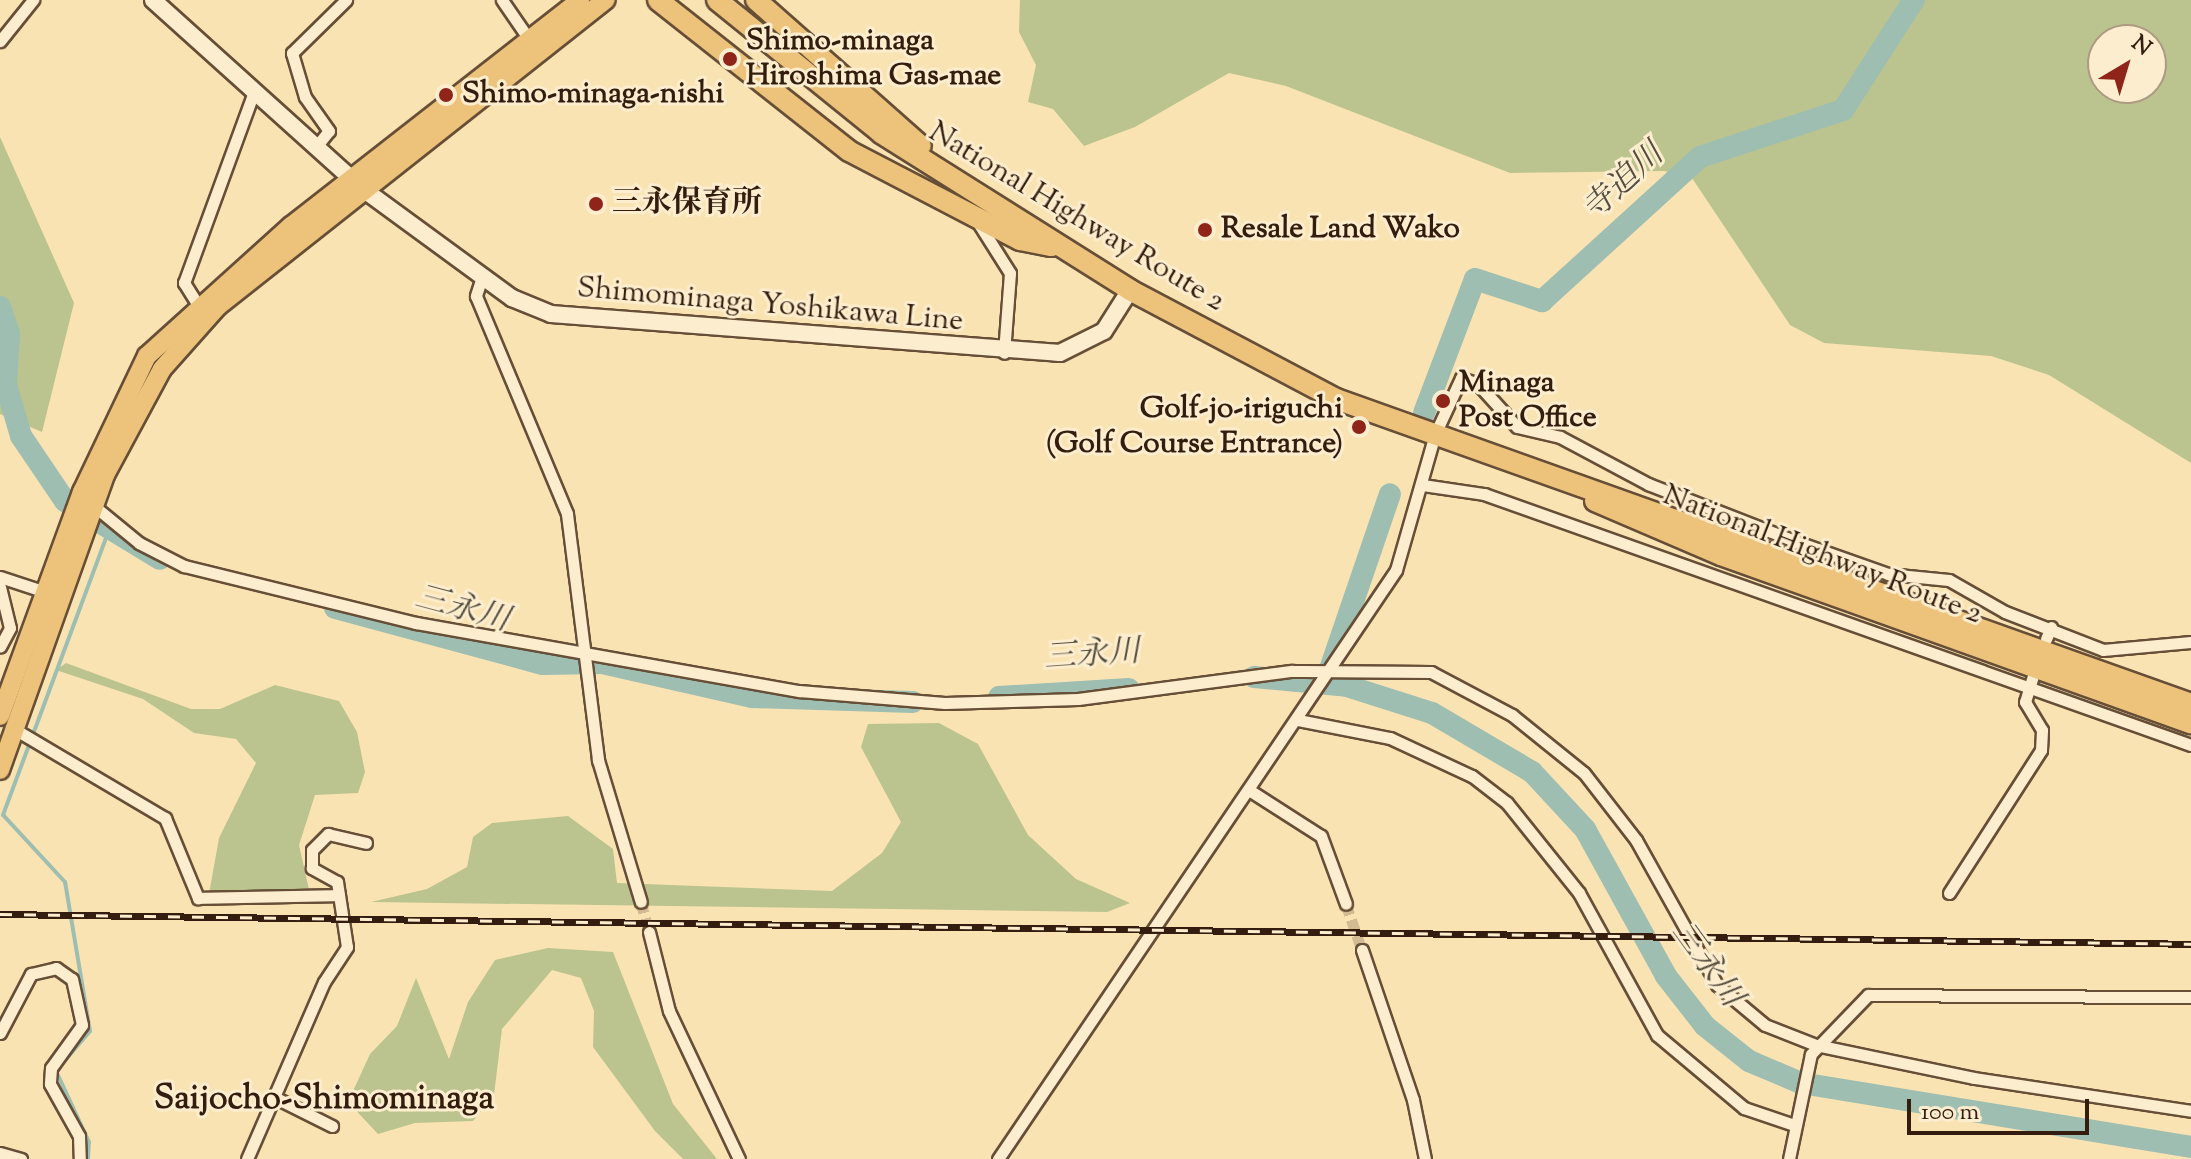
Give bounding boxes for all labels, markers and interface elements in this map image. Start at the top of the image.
place label: Shimo-minaga Hiroshima Gas-mae [746,24,1001,94]
north arrow [2087,24,2167,104]
text: N [2124,29,2157,65]
marker: Shimo-minaga Hiroshima Gas-mae [721,50,739,68]
place label: Shimo-minaga-nishi [462,77,724,113]
marker: Shimo-minaga-nishi [437,86,455,104]
street label: National Highway Route 2 [921,115,1231,321]
water label: 寺迫川 [1576,136,1672,230]
place label: 三永保育所 [612,186,762,222]
marker: 三永保育所 [587,195,605,213]
place label: Resale Land Wako [1221,212,1460,248]
marker: Resale Land Wako [1196,221,1214,239]
street label: Shimominaga Yoshikawa Line [575,271,965,341]
place label: Minaga Post Office [1459,366,1597,436]
place label: Golf-jo-iriguchi (Golf Course Entrance) [1046,392,1343,462]
marker: Minaga Post Office [1434,392,1452,410]
marker: Golf-jo-iriguchi (Golf Course Entrance) [1350,418,1368,436]
street label: National Highway Route 2 [1657,478,1987,634]
water label: 三永川 [411,579,513,641]
water label: 三永川 [1043,633,1141,679]
water label: 三永川 [1662,915,1750,1015]
district label: Saijocho-Shimominaga [154,1080,494,1120]
scale bar [1911,1083,2093,1133]
text: 100 m [1921,1096,1979,1130]

